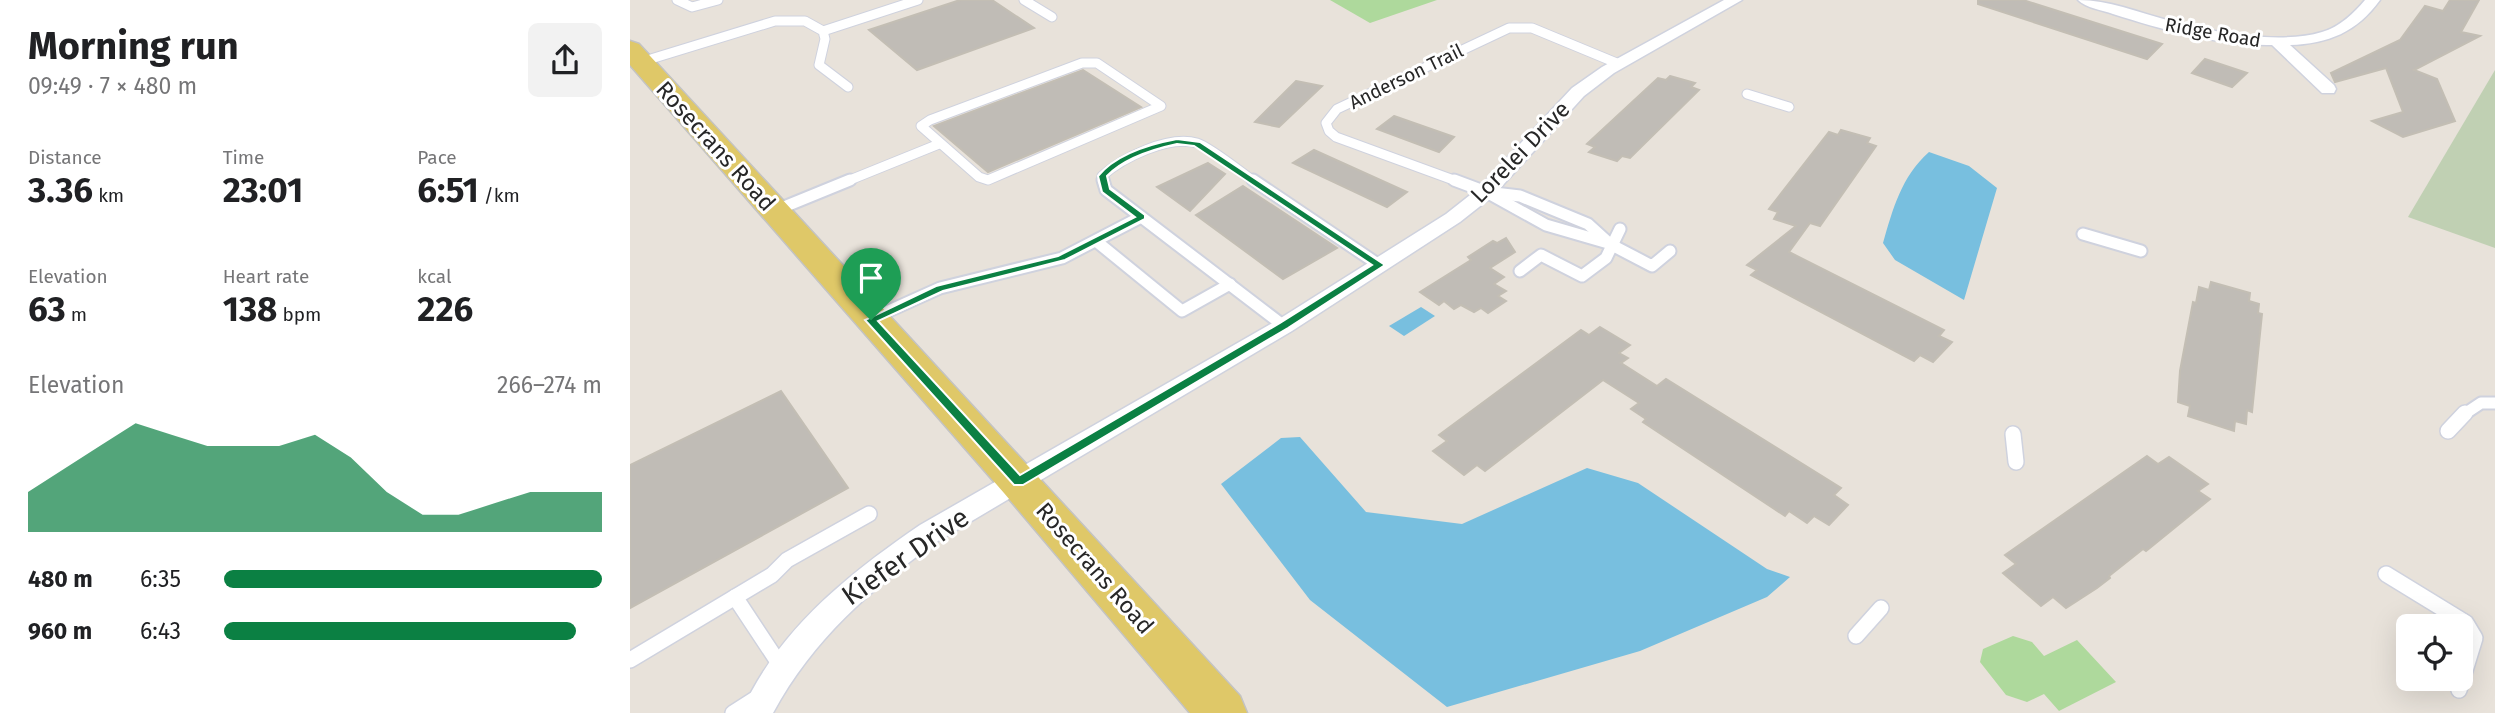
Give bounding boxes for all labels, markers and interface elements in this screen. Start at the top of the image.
street label: Ridge Road [2163,13,2263,52]
text: Morning run [28,23,239,69]
button: share [528,23,602,97]
street label: Anderson Trail [1345,39,1467,114]
text: 09:49 · 7 × 480 m [28,72,197,100]
street label: Rosecrans Road [650,75,782,217]
street label: Lorelei Drive [1465,95,1575,209]
text: Distance [28,146,102,169]
text: Time [223,146,264,169]
text: Pace [417,146,457,169]
text: 3.36 [28,169,93,211]
text: 23:01 [223,169,303,211]
text: 6:51 [417,169,479,211]
text: km [93,184,124,207]
text: /km [479,184,520,207]
pin [841,248,901,320]
icon: arrive [852,259,890,297]
text: Elevation [28,265,108,288]
text: Heart rate [223,265,309,288]
text: kcal [417,265,452,288]
text: 63 [28,288,66,330]
text: 138 [223,288,277,330]
text: 226 [417,288,473,330]
text: m [66,303,87,326]
text: bpm [277,303,321,326]
text: Elevation [28,371,124,399]
text: 266–274 m [497,371,602,399]
street label: Rosecrans Road [1030,496,1160,640]
street label: Kiefer Drive [835,500,975,612]
text: 480 m [28,565,93,593]
text: 6:35 [140,565,181,593]
map controls [2396,614,2473,691]
button: locate [2396,614,2473,691]
text: 960 m [28,617,92,645]
text: 6:43 [140,617,181,645]

